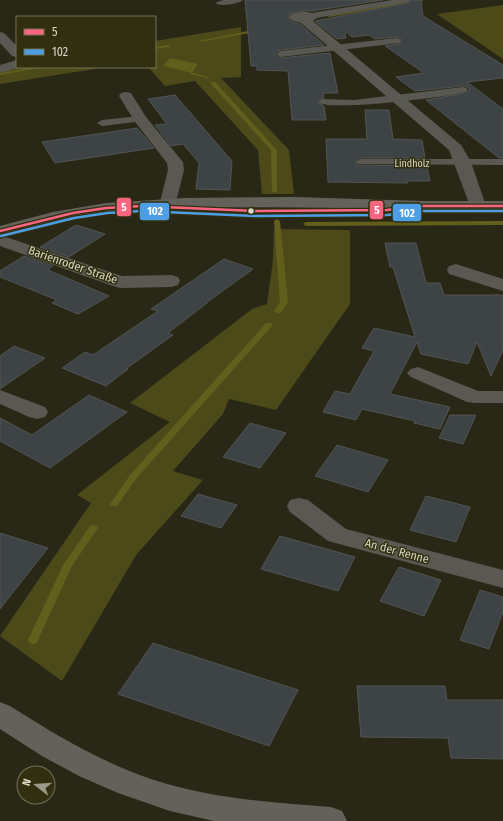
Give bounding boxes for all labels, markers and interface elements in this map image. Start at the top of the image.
legend [16,16,156,68]
text: 5 [52,25,58,39]
text: 102 [52,45,68,59]
street label: Lindholz [395,158,429,170]
line badge: 5 [116,197,132,217]
line badge: 5 [369,200,384,220]
text: 5 [121,201,127,214]
line badge: 102 [139,202,170,221]
line badge: 102 [392,203,422,222]
text: 5 [374,204,380,217]
text: 102 [147,205,163,218]
unlabelled marker [246,206,256,216]
text: 102 [399,207,415,220]
street label: Barienroder Straße [27,243,119,287]
street label: An der Renne [363,536,431,566]
north arrow [16,765,56,805]
text: N [20,777,34,787]

